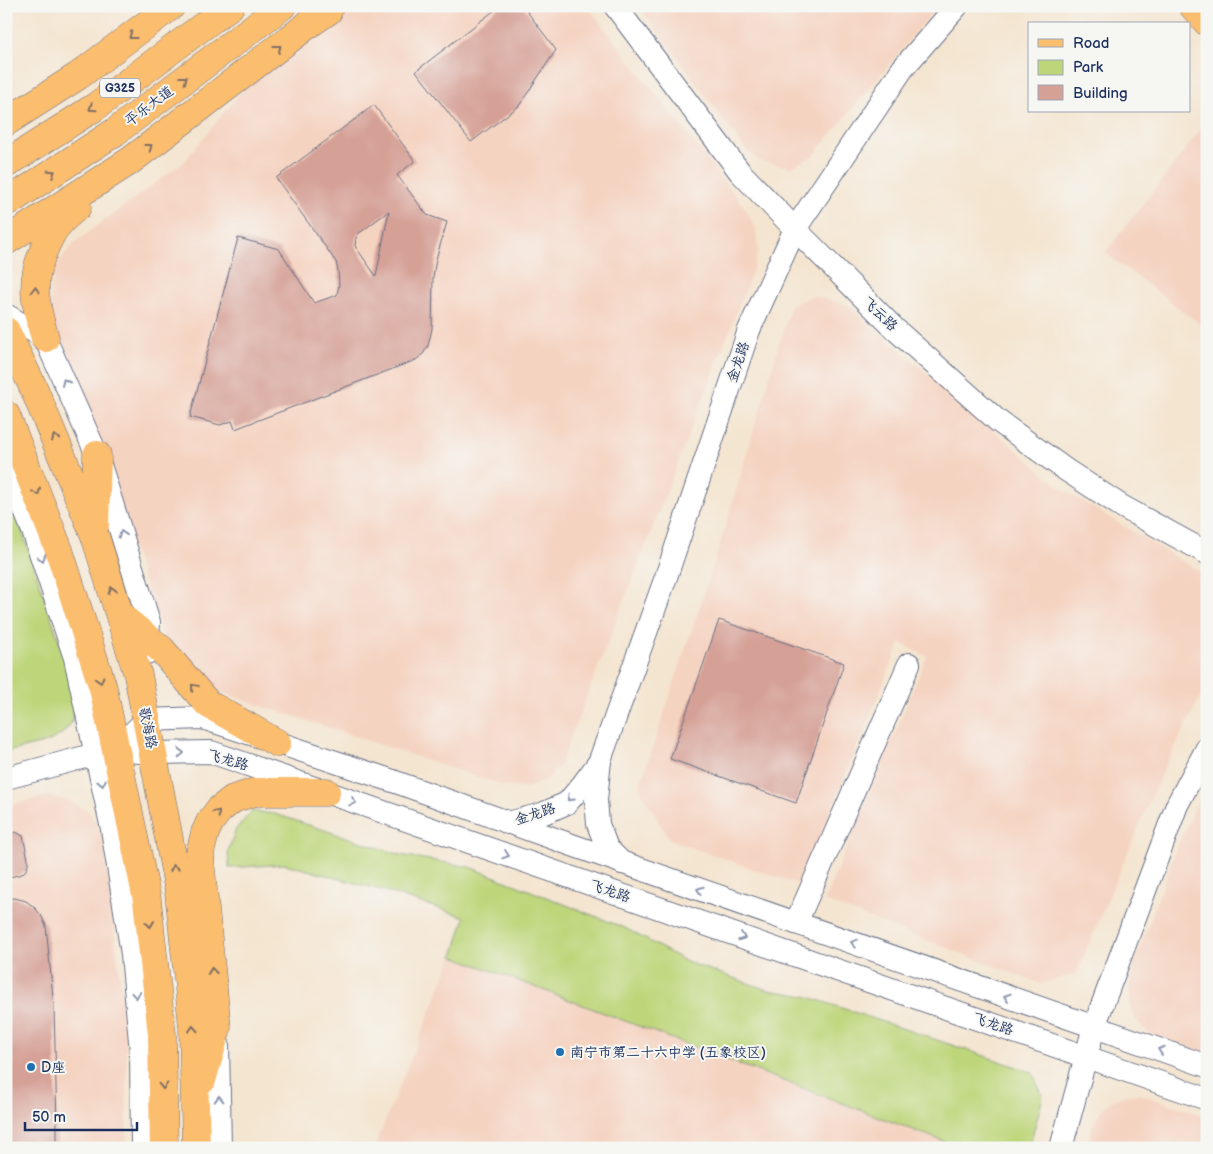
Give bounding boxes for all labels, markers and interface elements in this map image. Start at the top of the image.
legend [1028,22,1190,112]
one-way arrow [129,30,138,38]
text: Road [1073,34,1109,53]
one-way arrow [272,45,281,53]
text: Park [1073,58,1104,77]
one-way arrow [178,77,187,85]
road number: G325 [100,78,140,98]
street label: 平乐大道 [122,82,176,130]
text: Building [1073,84,1128,103]
one-way arrow [89,102,98,111]
one-way arrow [143,144,152,152]
one-way arrow [46,170,56,179]
one-way arrow [30,286,40,294]
street label: 飞云路 [859,293,901,335]
street label: 金龙路 [723,339,753,385]
one-way arrow [60,378,71,387]
one-way arrow [50,434,61,443]
one-way arrow [31,488,41,496]
one-way arrow [117,531,127,539]
one-way arrow [36,554,46,562]
one-way arrow [107,586,117,595]
one-way arrow [94,675,104,683]
one-way arrow [191,684,199,693]
street label: 歌海路 [136,706,160,750]
street label: 飞龙路 [205,746,251,774]
one-way arrow [177,747,185,758]
one-way arrow [96,778,107,787]
one-way arrow [567,792,576,801]
one-way arrow [348,796,356,806]
street label: 金龙路 [512,799,558,829]
one-way arrow [212,810,221,819]
one-way arrow [501,849,510,859]
one-way arrow [170,863,180,872]
street label: 飞龙路 [587,876,633,906]
one-way arrow [697,886,705,896]
one-way arrow [144,921,155,929]
one-way arrow [738,931,746,941]
one-way arrow [850,939,858,949]
one-way arrow [207,966,218,974]
one-way arrow [130,991,141,999]
one-way arrow [1003,993,1012,1003]
street label: 飞龙路 [970,1009,1016,1039]
one-way arrow [187,1025,198,1033]
place label: 南宁市第二十六中学 (五象校区) [570,1044,766,1061]
marker: 南宁市第二十六中学 (五象校区) [554,1046,566,1058]
one-way arrow [1157,1046,1165,1056]
place label: D座 [41,1059,65,1076]
marker: D座 [25,1061,37,1073]
one-way arrow [158,1082,168,1090]
one-way arrow [214,1095,224,1102]
scale bar [25,1099,138,1131]
text: 50 m [32,1108,66,1127]

